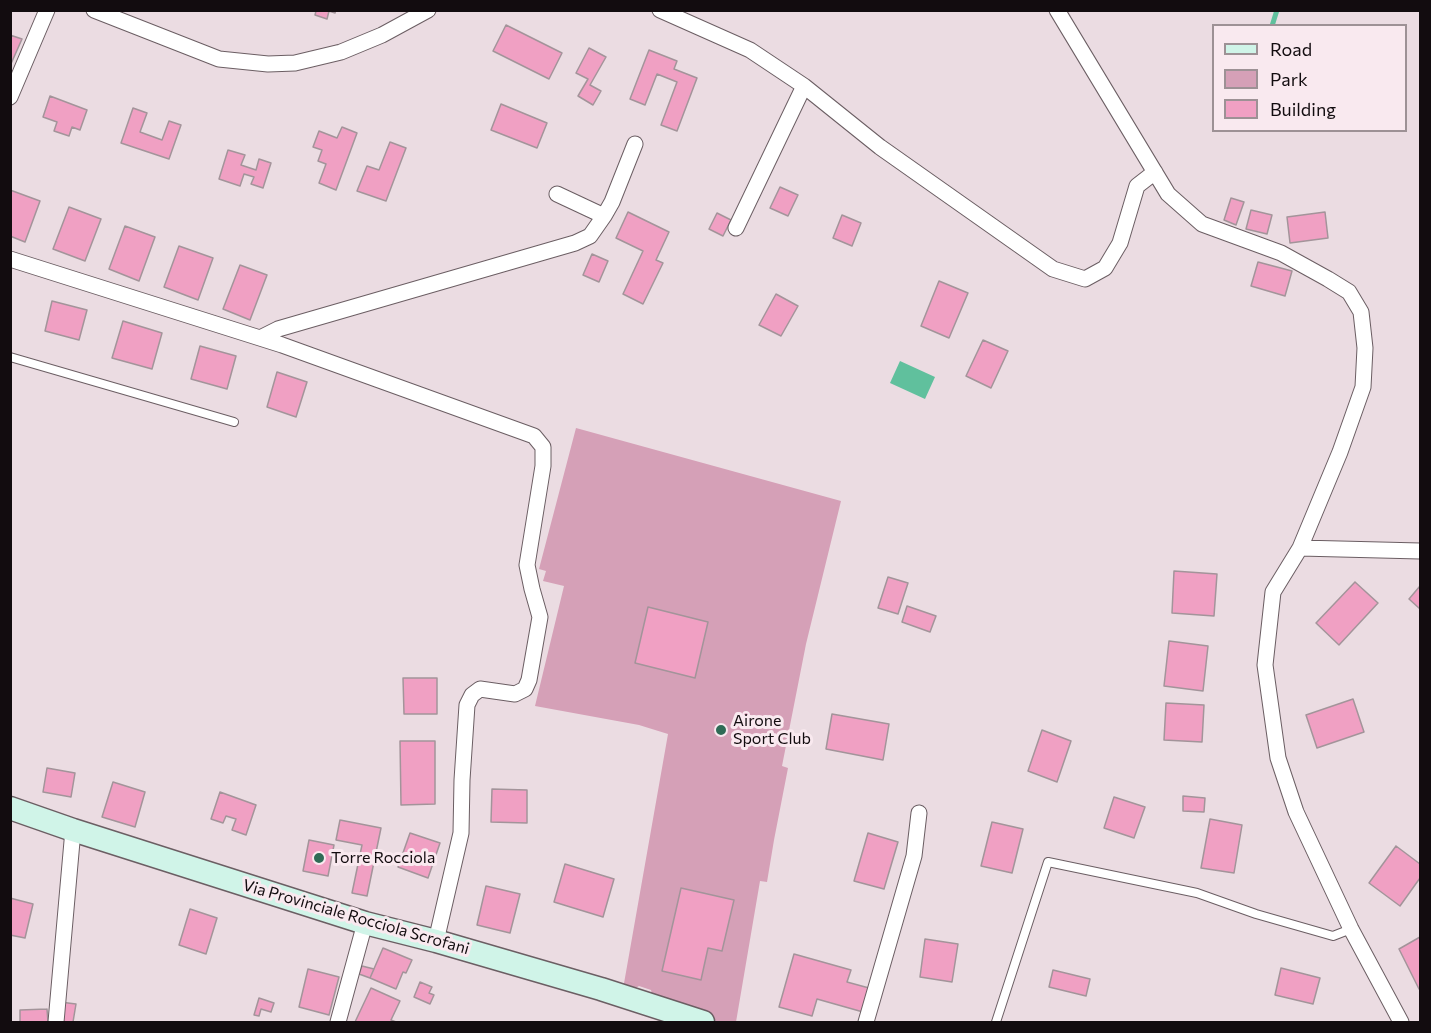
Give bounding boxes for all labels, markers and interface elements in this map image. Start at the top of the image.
legend [1212,24,1407,132]
text: Road [1270,38,1312,60]
text: Park [1270,68,1308,90]
text: Building [1270,98,1336,120]
place label: Airone Sport Club [733,711,811,749]
marker: Airone Sport Club [714,723,728,737]
place label: Torre Rocciola [331,848,435,868]
marker: Torre Rocciola [312,851,326,865]
street label: Via Provinciale Rocciola Scrofani [240,875,472,959]

